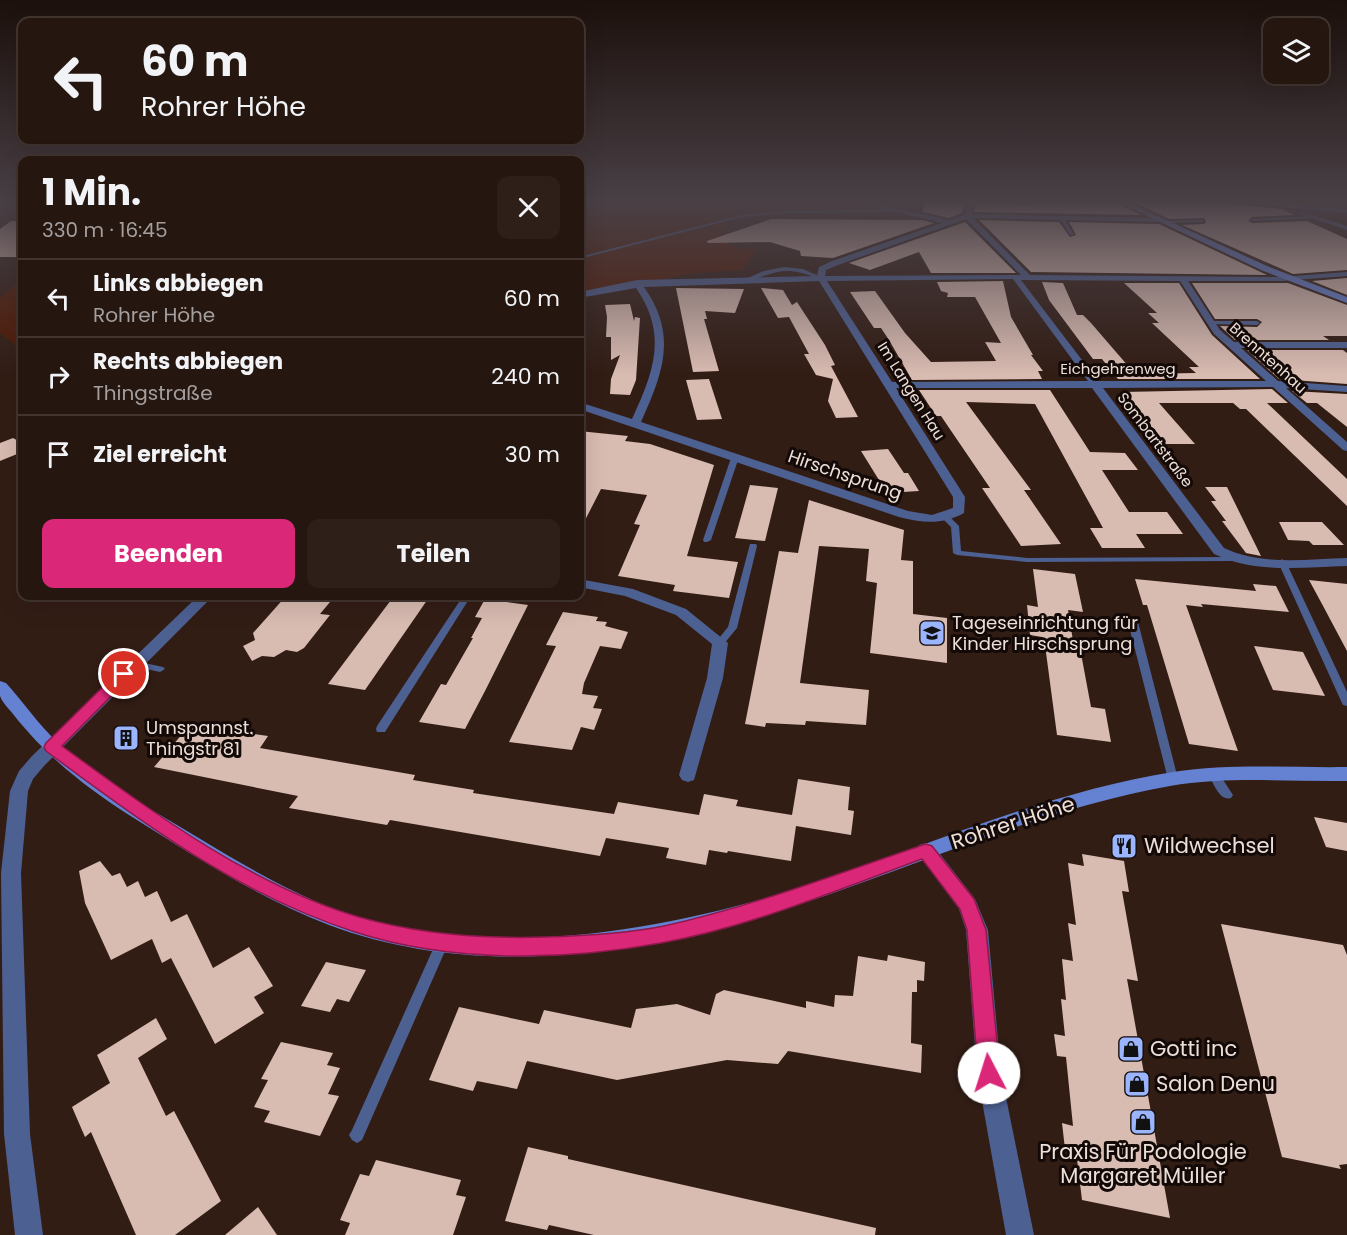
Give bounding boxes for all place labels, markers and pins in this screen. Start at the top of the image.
place label: Tageseinrichtung für Kinder Hirschsprung [952,610,1138,656]
school or university icon: Tageseinrichtung für Kinder Hirschsprung [917,618,947,648]
pin [98,648,149,699]
place label: Umspannst. Thingstr 81 [146,715,253,761]
building icon: Umspannst. Thingstr 81 [111,723,141,753]
restaurant icon: Wildwechsel [1109,831,1139,861]
place label: Wildwechsel [1144,831,1275,860]
shop icon: Gotti inc [1116,1034,1146,1064]
place label: Gotti inc [1150,1034,1237,1063]
shop icon: Salon Denu [1122,1069,1152,1099]
place label: Salon Denu [1156,1069,1275,1098]
shop icon: Praxis Für Podologie Margaret Müller [1128,1107,1158,1137]
place label: Praxis Für Podologie Margaret Müller [1039,1137,1247,1190]

